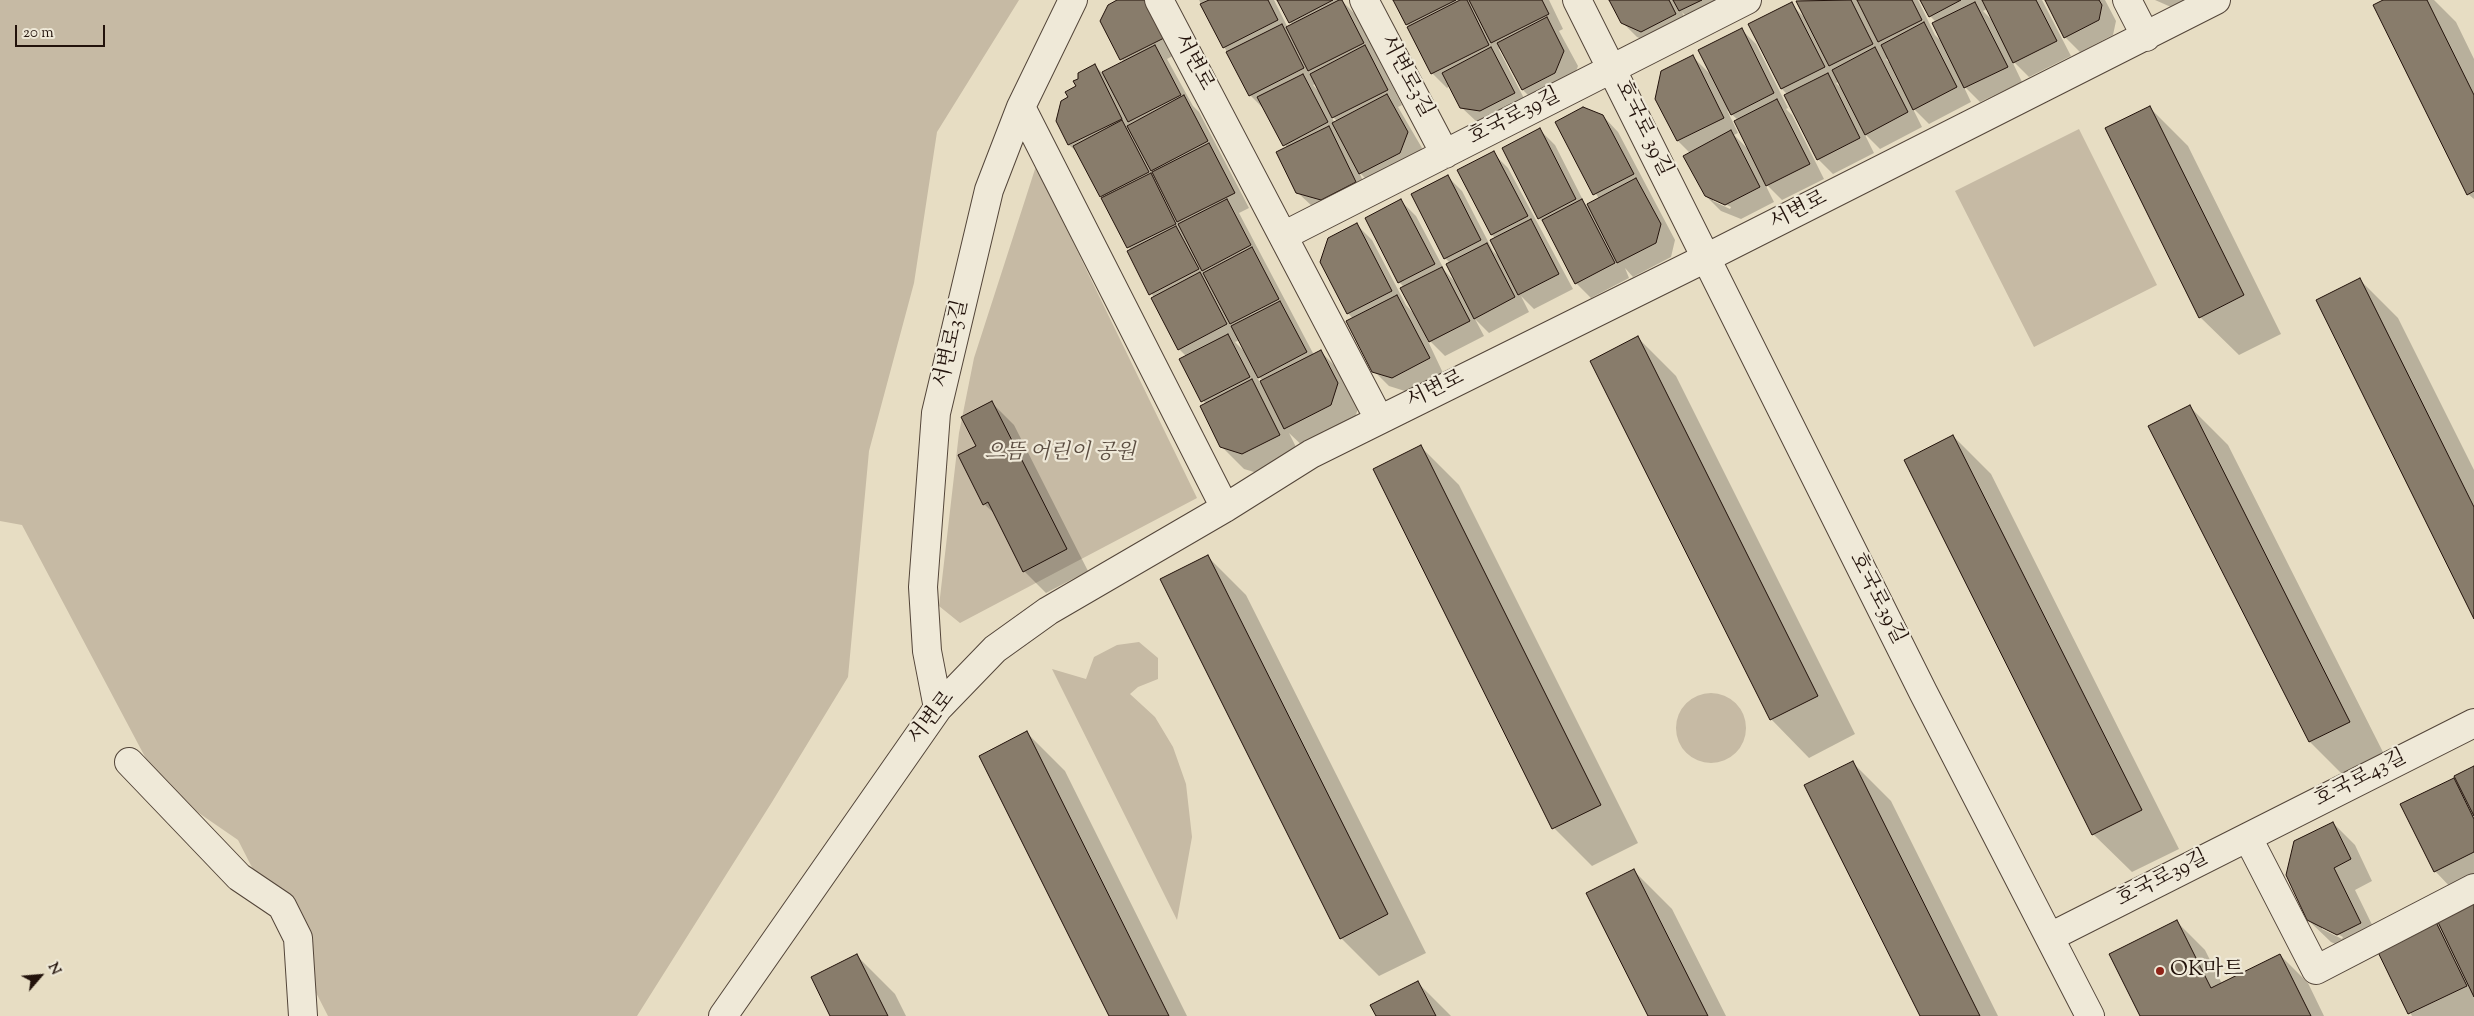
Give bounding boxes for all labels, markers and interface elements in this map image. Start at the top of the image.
scale bar [18,15,108,47]
text: 20 m [23,23,54,44]
street label: 서변로 [1167,30,1217,96]
street label: 서변로3길 [1373,32,1437,122]
street label: 호국로 39길 [1608,77,1676,181]
street label: 호국로39길 [1465,84,1565,152]
street label: 서변로 [1766,187,1832,237]
street label: 서변로3길 [931,298,975,390]
street label: 서변로 [1403,366,1469,416]
park label: 으뜸 어린이 공원 [985,441,1135,467]
street label: 호국로39길 [1842,549,1910,649]
street label: 서변로 [904,687,962,751]
street label: 호국로43길 [2311,746,2411,814]
street label: 호국로39길 [2113,846,2213,914]
north arrow [15,951,65,1001]
place label: OK마트 [2170,958,2244,984]
text: N [42,960,65,979]
marker: OK마트 [2154,965,2166,977]

